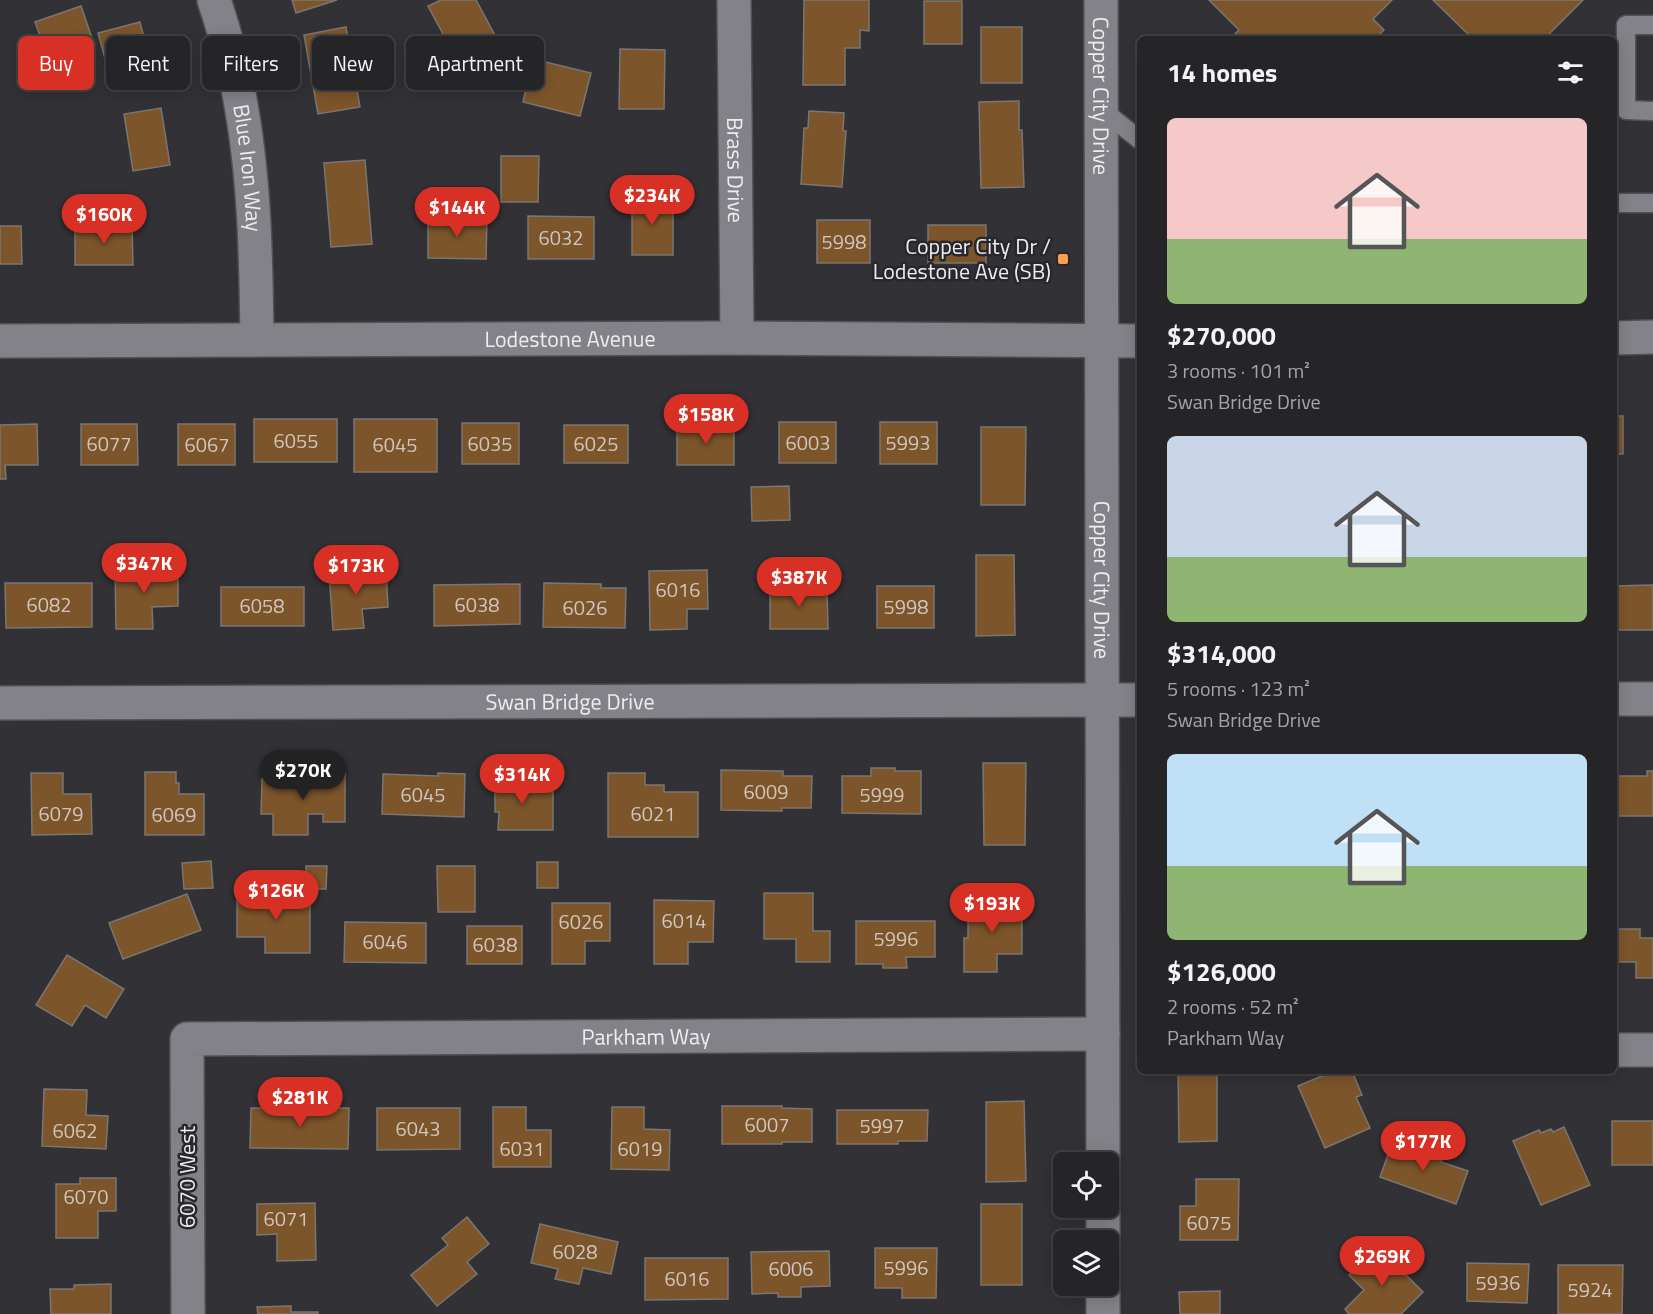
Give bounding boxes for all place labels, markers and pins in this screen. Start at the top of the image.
pin: $234K [610,175,694,226]
pin: $144K [415,187,499,238]
pin: $160K [62,194,146,245]
place label: Copper City Dr / Lodestone Ave (SB) [873,229,1051,288]
marker: Copper City Dr / Lodestone Ave (SB) [1056,252,1070,266]
pin: $158K [664,394,748,445]
pin: $347K [102,543,186,594]
pin: $173K [314,545,398,596]
pin: $387K [757,557,841,608]
pin: $270K [261,750,345,801]
pin: $314K [480,754,564,805]
pin: $126K [234,870,318,921]
pin: $193K [950,883,1034,934]
pin: $281K [258,1077,342,1128]
pin: $177K [1381,1121,1465,1172]
pin: $269K [1340,1236,1424,1287]

